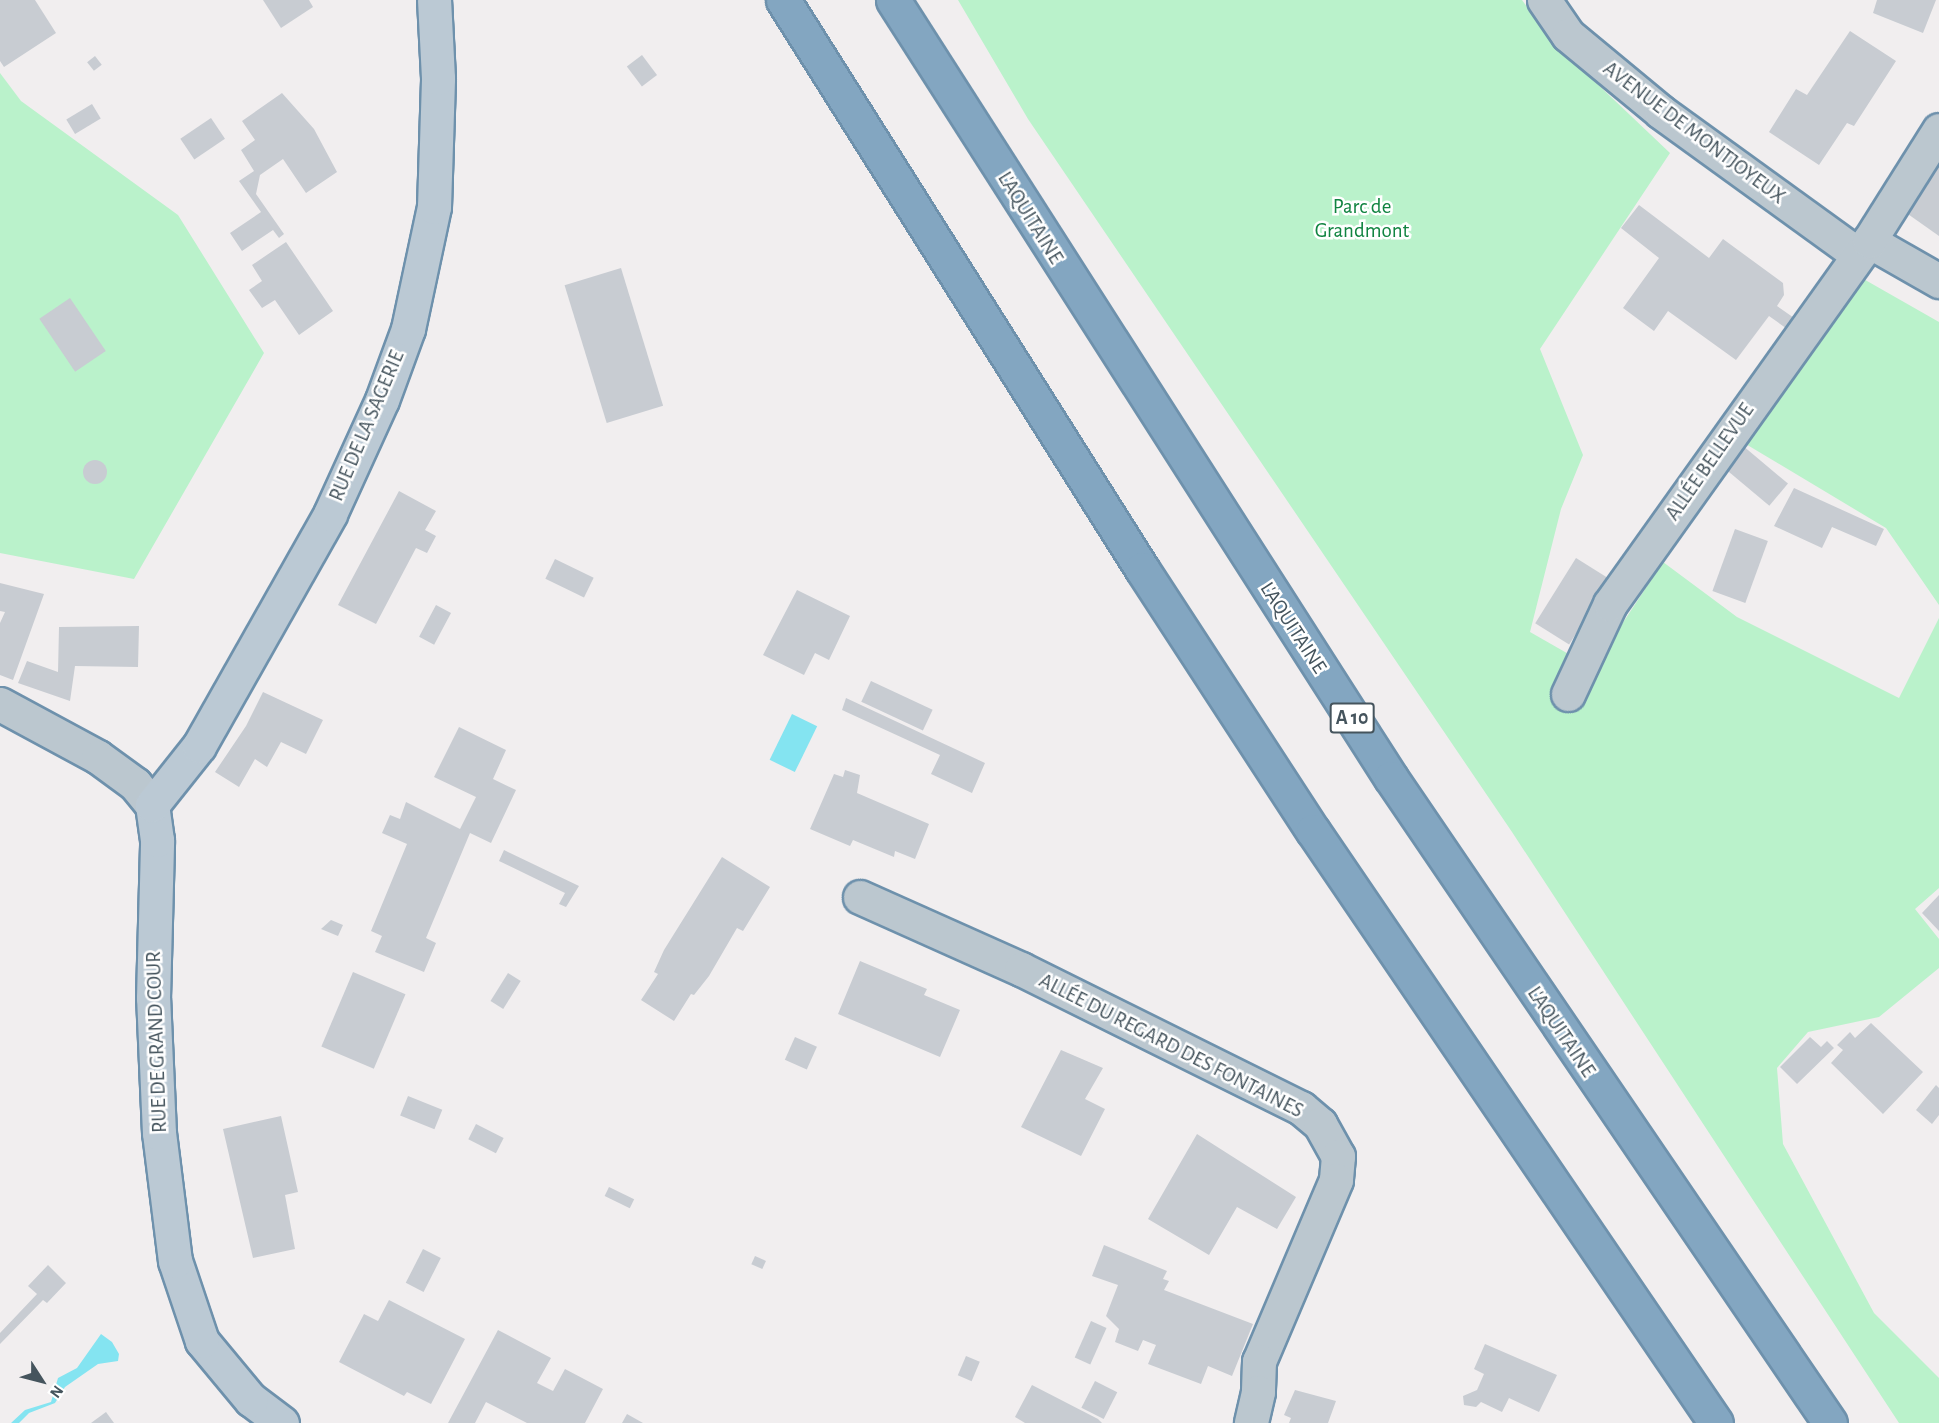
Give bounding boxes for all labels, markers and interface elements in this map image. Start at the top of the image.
street label: AVENUE DE MONTJOYEUX [1598,56,1790,210]
street label: L'AQUITAINE [992,167,1068,269]
park label: Parc de Grandmont [1315,194,1409,244]
street label: RUE DE LA SAGERIE [324,347,410,505]
street label: ALLÉE BELLEVUE [1660,398,1760,526]
street label: L'AQUITAINE [1254,578,1332,678]
road number: A 10 [1330,701,1374,735]
street label: RUE DE GRAND COUR [141,951,173,1133]
street label: ALLÉE DU REGARD DES FONTAINES [1035,968,1307,1124]
street label: L'AQUITAINE [1521,982,1601,1082]
north arrow [12,1351,72,1411]
text: N [47,1382,66,1401]

